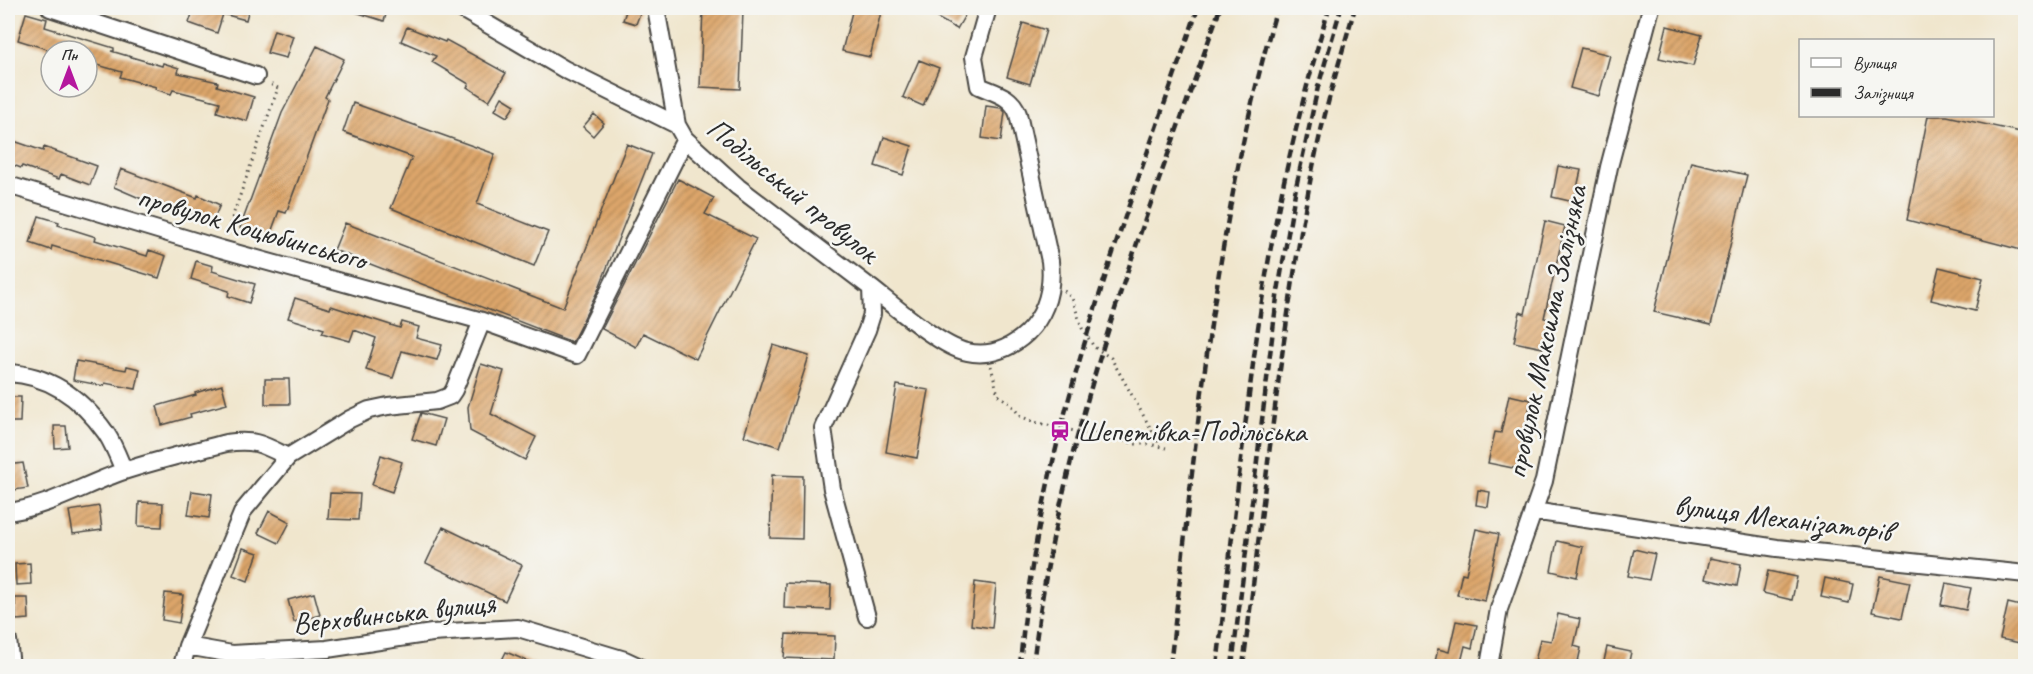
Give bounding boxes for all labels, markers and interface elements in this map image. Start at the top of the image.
north arrow [39,39,99,99]
legend [1799,39,1994,117]
text: Пн [61,45,78,65]
text: Вулиця [1853,52,1897,74]
text: Залізниця [1853,82,1914,105]
street label: Подільський провулок [699,109,888,272]
street label: провулок Коцюбинського [133,177,374,280]
street label: провулок Максима Залізняка [1496,180,1596,482]
place label: Шепетівка-Подільська [1077,412,1308,450]
station icon: Шепетівка-Подільська [1048,419,1072,443]
street label: вулиця Механізаторів [1672,486,1901,551]
street label: Верховинська вулиця [291,583,498,643]

